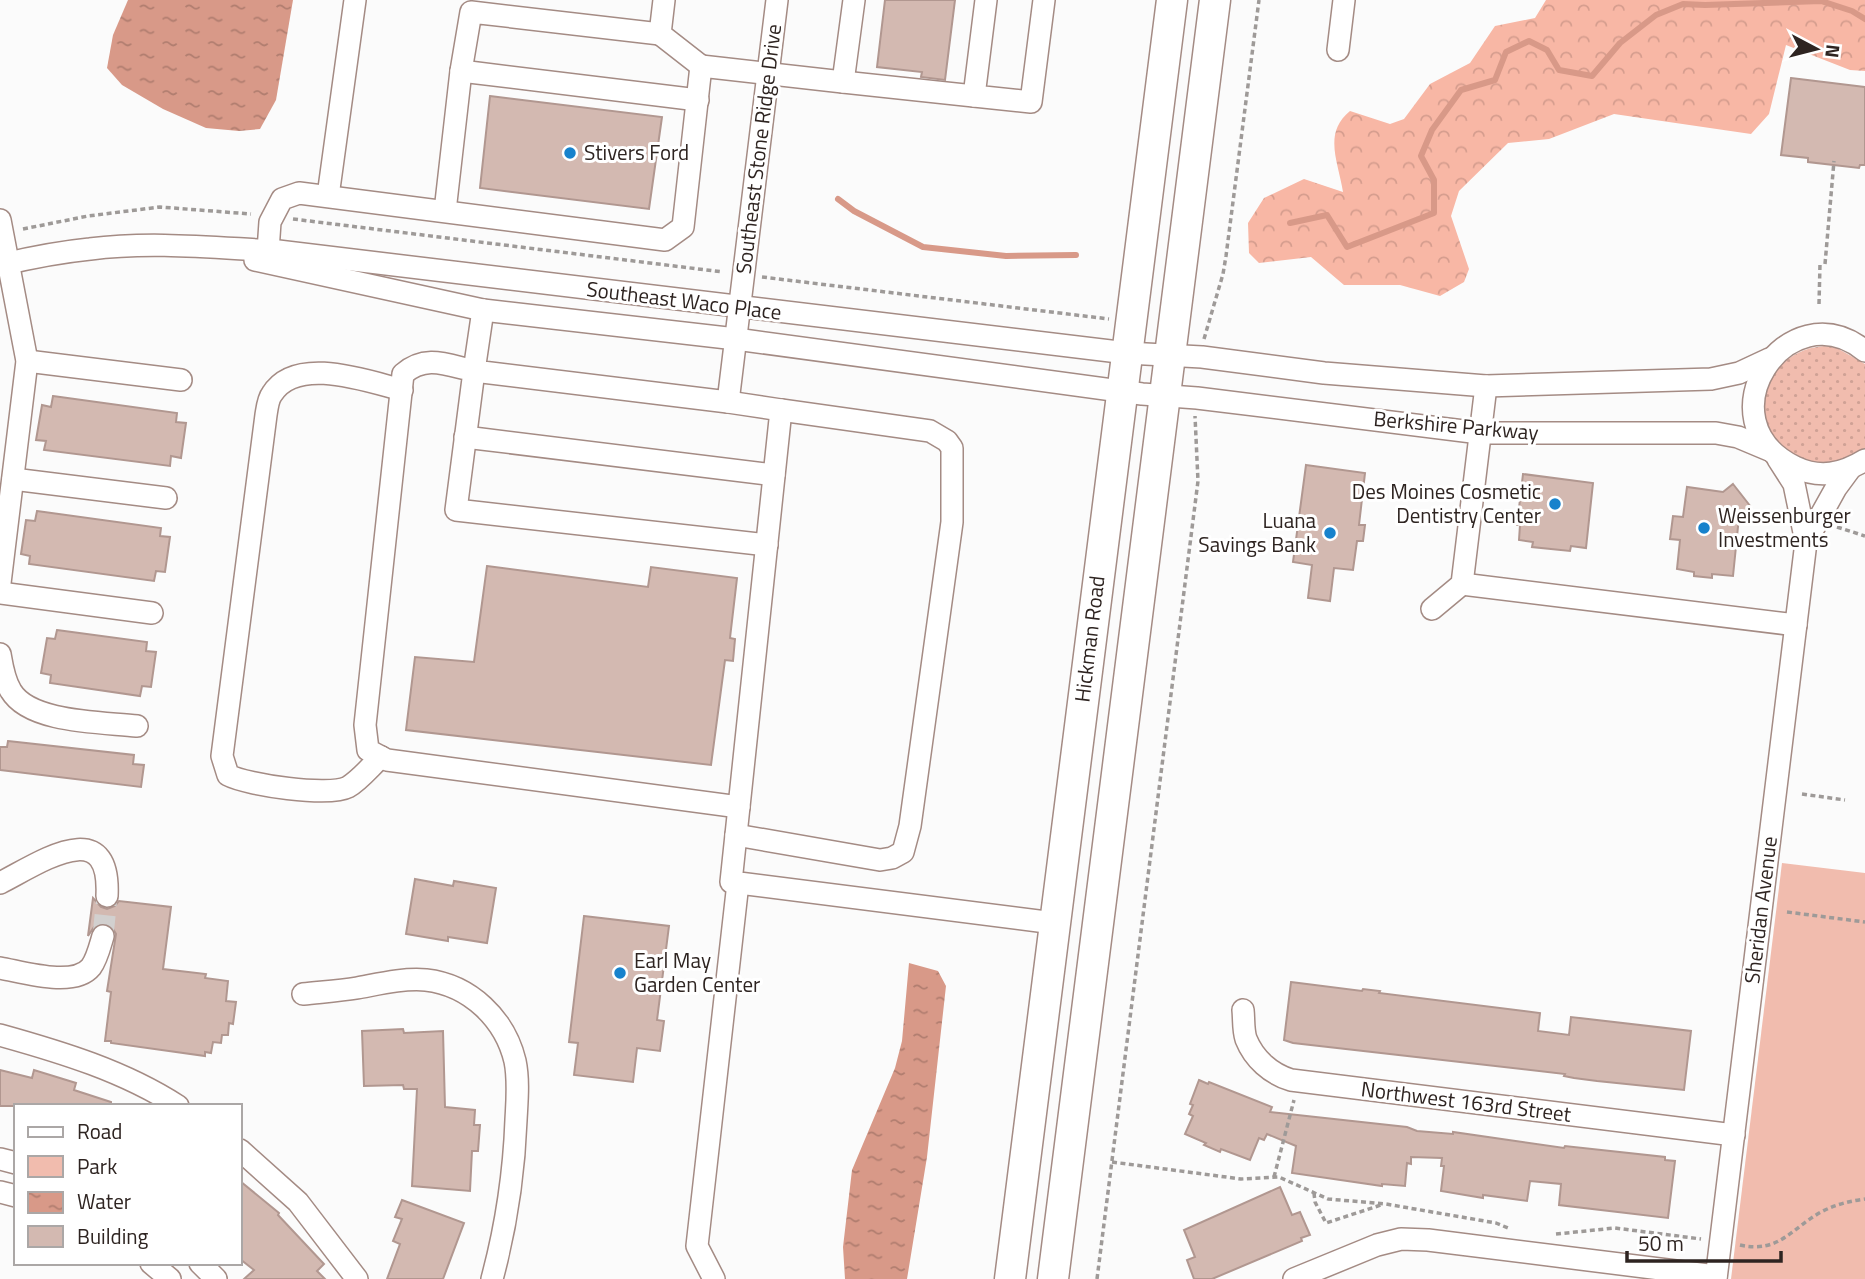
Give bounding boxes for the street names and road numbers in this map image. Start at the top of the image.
street label: Southeast Stone Ridge Drive [727,22,789,276]
street label: Southeast Waco Place [585,272,783,328]
street label: Berkshire Parkway [1372,402,1540,448]
street label: Hickman Road [1065,574,1113,704]
street label: Sheridan Avenue [1735,834,1785,985]
street label: Northwest 163rd Street [1359,1072,1574,1130]

